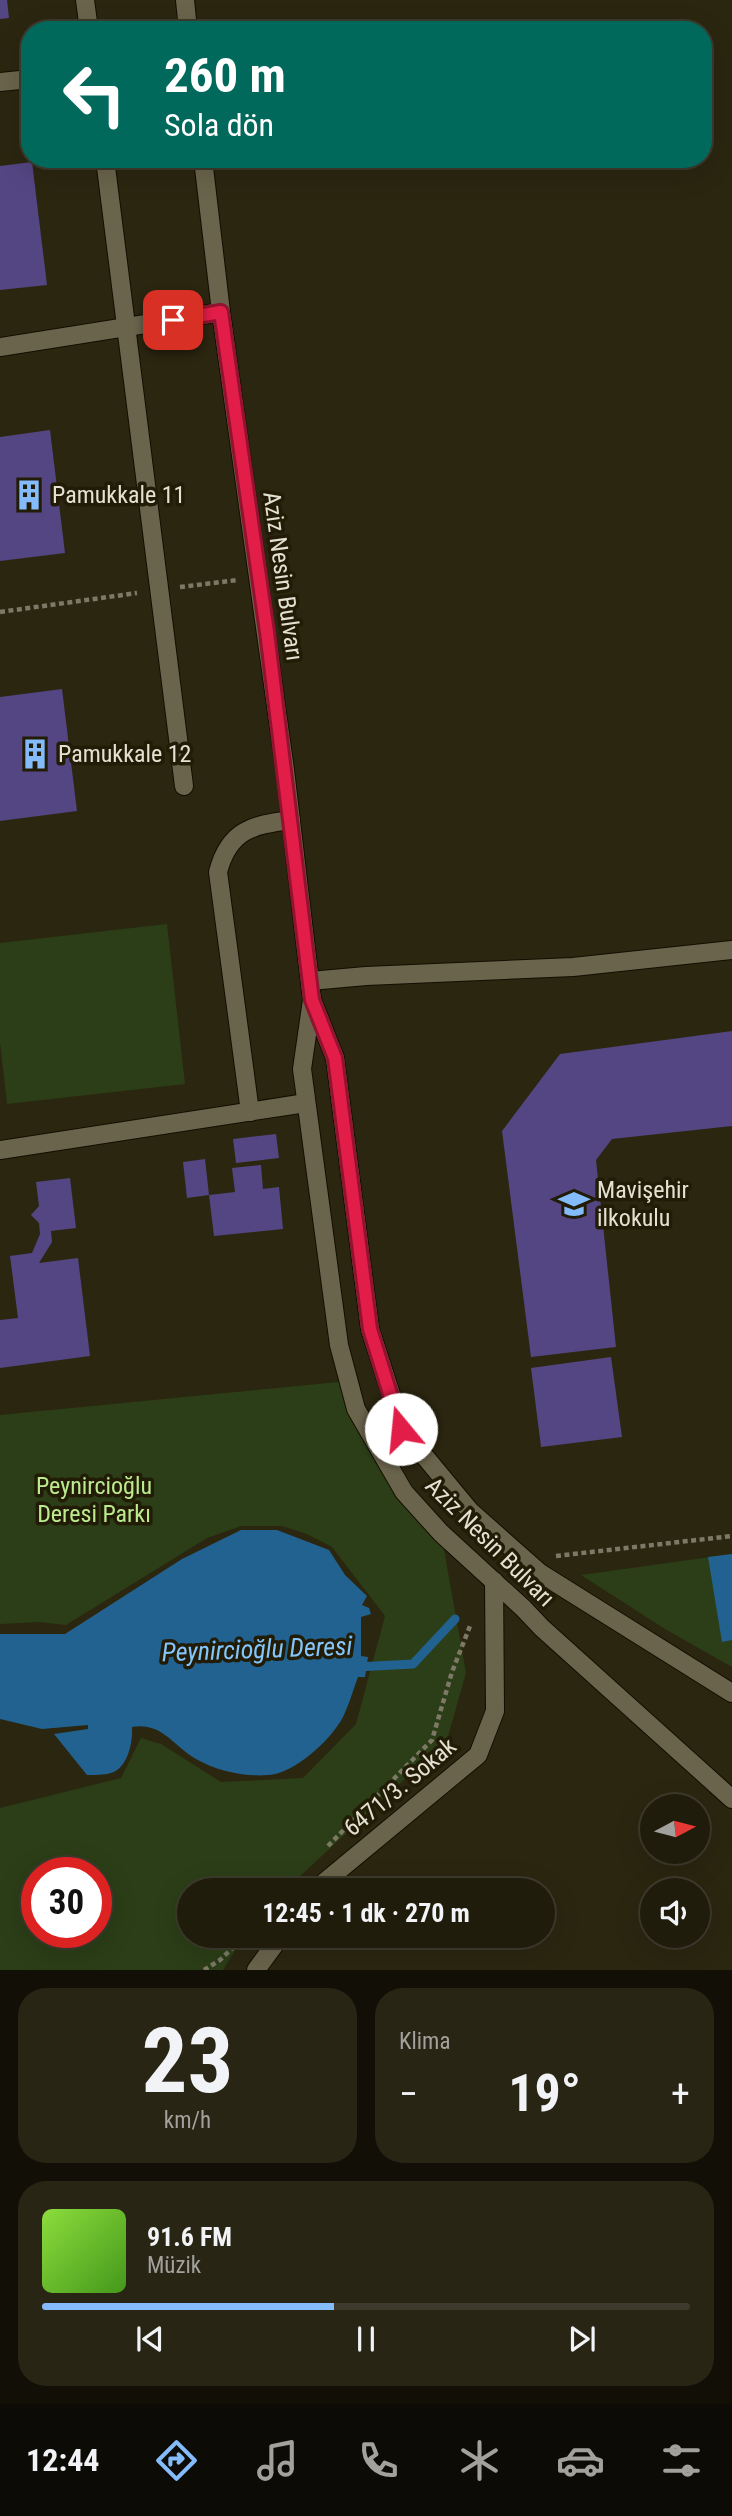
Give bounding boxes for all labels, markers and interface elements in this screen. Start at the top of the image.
text: 260 m [164,47,286,104]
icon: left [49,49,140,140]
text: Sola dön [164,106,274,144]
pin [143,290,203,350]
icon: arrive [154,301,192,339]
building icon: Pamukkale 11 [12,478,46,512]
place label: Pamukkale 11 [52,481,185,509]
street label: Aziz Nesin Bulvarı [257,490,309,662]
building icon: Pamukkale 12 [18,737,52,771]
place label: Pamukkale 12 [58,740,191,768]
place label: Mavişehir ilkokulu [597,1176,689,1232]
school or university icon: Mavişehir ilkokulu [557,1187,591,1221]
position arrow [364,1392,438,1466]
park label: Peynircioğlu Deresi Parkı [36,1472,152,1528]
street label: Aziz Nesin Bulvarı [420,1472,560,1612]
water label: Peynircioğlu Deresi [161,1631,353,1667]
street label: 6471/3. Sokak [338,1732,462,1842]
north arrow [640,1794,710,1864]
map controls [640,1794,710,1948]
speed limit sign: 30 [21,1857,112,1948]
button: sound [640,1878,710,1948]
text: 12:45 · 1 dk · 270 m [262,1898,470,1928]
text: 23 [142,2008,233,2114]
text: Klima [399,2028,450,2055]
text: 19° [508,2063,581,2124]
text: − [399,2072,418,2116]
text: + [671,2072,690,2116]
text: km/h [164,2107,211,2134]
text: 91.6 FM [147,2222,232,2252]
text: Müzik [147,2252,201,2279]
icon: previous [131,2320,169,2358]
icon: pause [347,2320,385,2358]
icon: next [563,2320,601,2358]
icon: directions [152,2436,201,2485]
icon: music [253,2436,302,2485]
icon: phone [354,2436,403,2485]
icon: climate [455,2436,504,2485]
icon: car [556,2436,605,2485]
icon: filters [657,2436,706,2485]
text: 12:44 [26,2441,99,2479]

